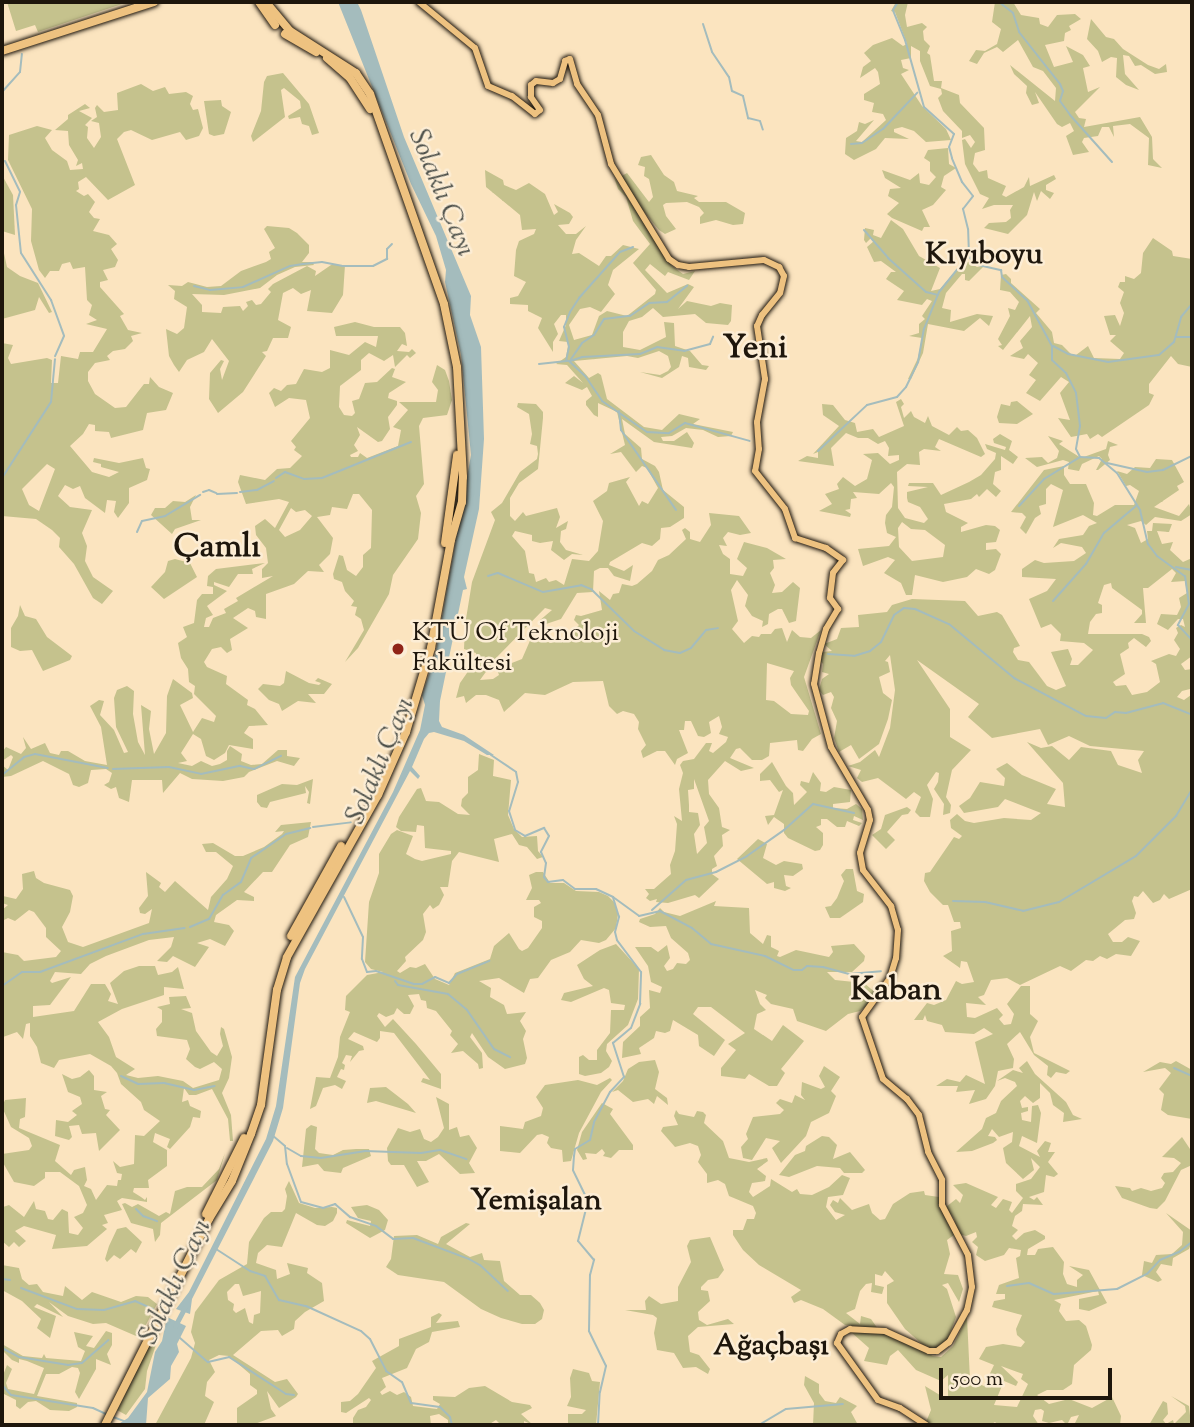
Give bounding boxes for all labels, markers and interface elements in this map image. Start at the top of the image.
water label: Solaklı Çayı [400,124,482,262]
district label: Kıyıboyu [925,238,1043,274]
district label: Yeni [723,330,787,370]
district label: Çamlı [173,529,261,569]
place label: KTÜ Of Teknoloji Fakültesi [412,618,619,680]
marker: KTÜ Of Teknoloji Fakültesi [390,641,406,657]
water label: Solaklı Çayı [339,693,423,829]
district label: Kaban [850,972,942,1012]
district label: Yemişalan [470,1184,602,1220]
water label: Solaklı Çayı [132,1214,220,1350]
district label: Ağaçbaşı [713,1329,829,1365]
scale bar [942,1354,1115,1398]
text: 500 m [952,1365,1003,1395]

